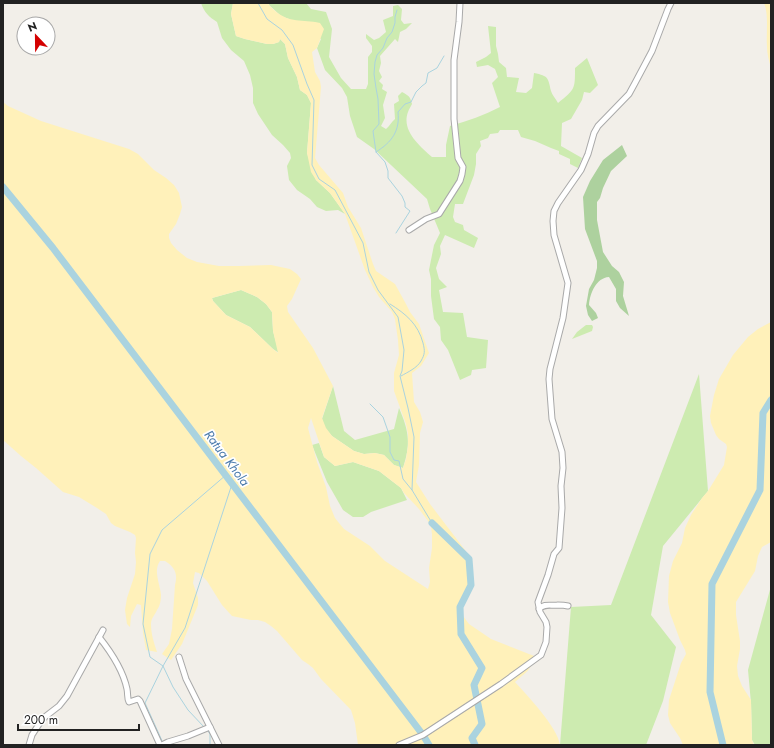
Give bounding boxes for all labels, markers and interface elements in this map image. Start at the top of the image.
north arrow [16,16,56,56]
text: N [25,18,39,36]
water label: Ratua Khola [200,426,254,490]
scale bar [18,706,139,732]
text: 200 m [24,711,58,729]

